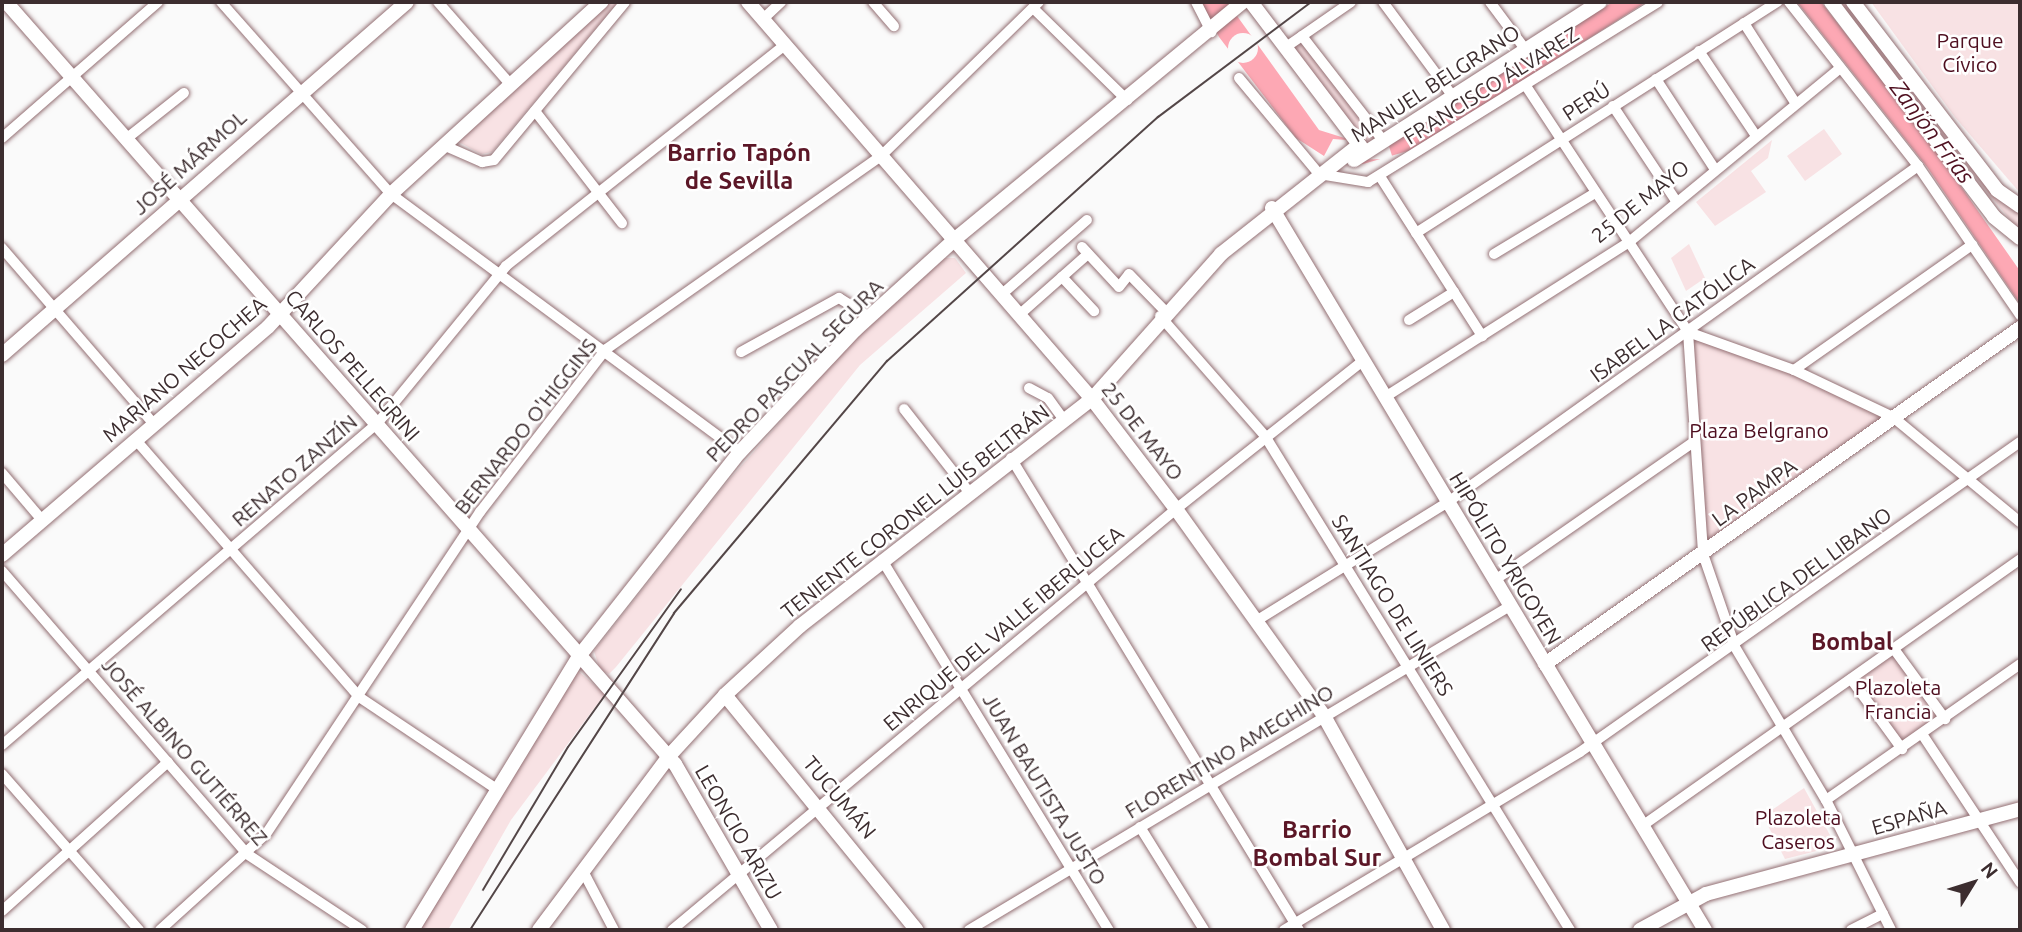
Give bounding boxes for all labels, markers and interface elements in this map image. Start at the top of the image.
street label: MANUEL BELGRANO [1346,19,1524,147]
street label: FRANCISCO ÁLVAREZ [1399,21,1583,149]
park label: Parque Cívico [1937,27,2003,77]
water label: Zanjón Frías [1884,75,1980,189]
street label: PERÚ [1557,76,1615,126]
street label: JOSÉ MÁRMOL [127,104,251,220]
district label: Barrio Tapón de Sevilla [667,139,811,195]
street label: 25 DE MAYO [1586,154,1694,248]
street label: ISABEL LA CATÓLICA [1585,251,1759,387]
street label: PEDRO PASCUAL SEGURA [700,273,888,467]
street label: CARLOS PELLEGRINI [280,284,426,446]
street label: MARIANO NECOCHEA [97,291,271,447]
street label: BERNARDO O'HIGGINS [449,333,601,519]
street label: 25 DE MAYO [1097,377,1189,485]
street label: TENIENTE CORONEL LUIS BELTRÁN [776,398,1054,624]
street label: RENATO ZANZÍN [226,409,362,531]
park label: Plaza Belgrano [1689,417,1829,443]
street label: LA PAMPA [1707,453,1801,531]
street label: HIPÓLITO YRIGOYEN [1445,467,1567,649]
street label: REPÚBLICA DEL LIBANO [1696,501,1896,657]
street label: SANTIAGO DE LINIERS [1327,510,1459,700]
street label: ENRIQUE DEL VALLE IBERLUCEA [878,520,1128,736]
district label: Bombal [1811,628,1893,656]
street label: JOSÉ ALBINO GUTIÉRREZ [97,652,273,850]
park label: Plazoleta Francia [1855,674,1941,724]
street label: FLORENTINO AMEGHINO [1120,679,1338,823]
street label: JUAN BAUTISTA JUSTO [978,688,1112,890]
street label: TUCUMÁN [798,751,882,843]
street label: LEONCIO ARIZU [690,760,788,904]
street label: ESPAÑA [1869,794,1949,840]
park label: Plazoleta Caseros [1755,804,1841,854]
district label: Barrio Bombal Sur [1253,816,1381,872]
north arrow [1938,848,2008,918]
text: N [1977,858,2003,882]

